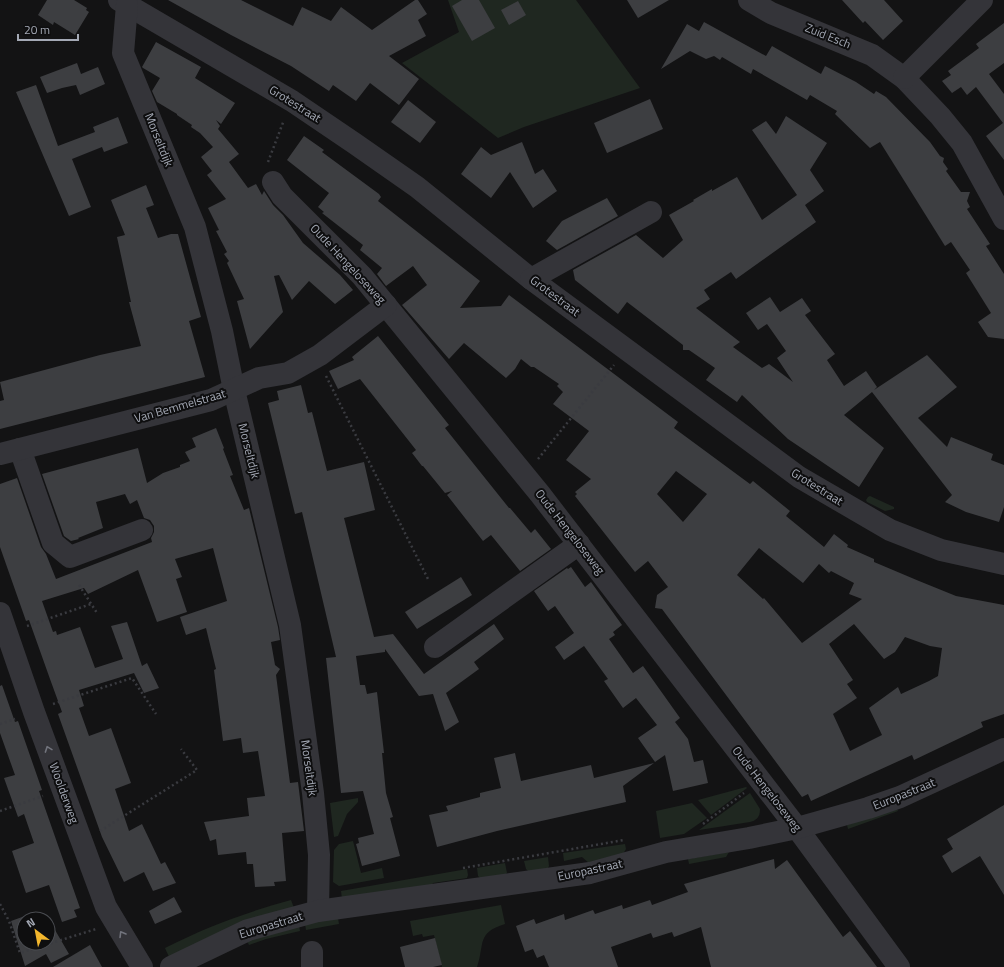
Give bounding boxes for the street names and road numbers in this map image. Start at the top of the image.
street label: Zuid Esch [802,18,854,53]
street label: Grotestraat [266,80,326,127]
street label: Morseltdijk [140,110,179,170]
street label: Oude Hengeloseweg [306,219,391,308]
street label: Grotestraat [526,271,585,321]
street label: Van Bemmelstraat [132,383,229,428]
street label: Morseltdijk [233,421,266,481]
street label: Grotestraat [788,463,848,510]
street label: Oude Hengeloseweg [531,485,610,579]
street label: Morseltdijk [296,739,323,797]
street label: Oude Hengeloseweg [728,742,807,836]
street label: Woolderweg [45,760,84,826]
street label: Europastraat [870,772,939,815]
street label: Europastraat [556,853,625,886]
street label: Europastraat [237,906,306,943]

